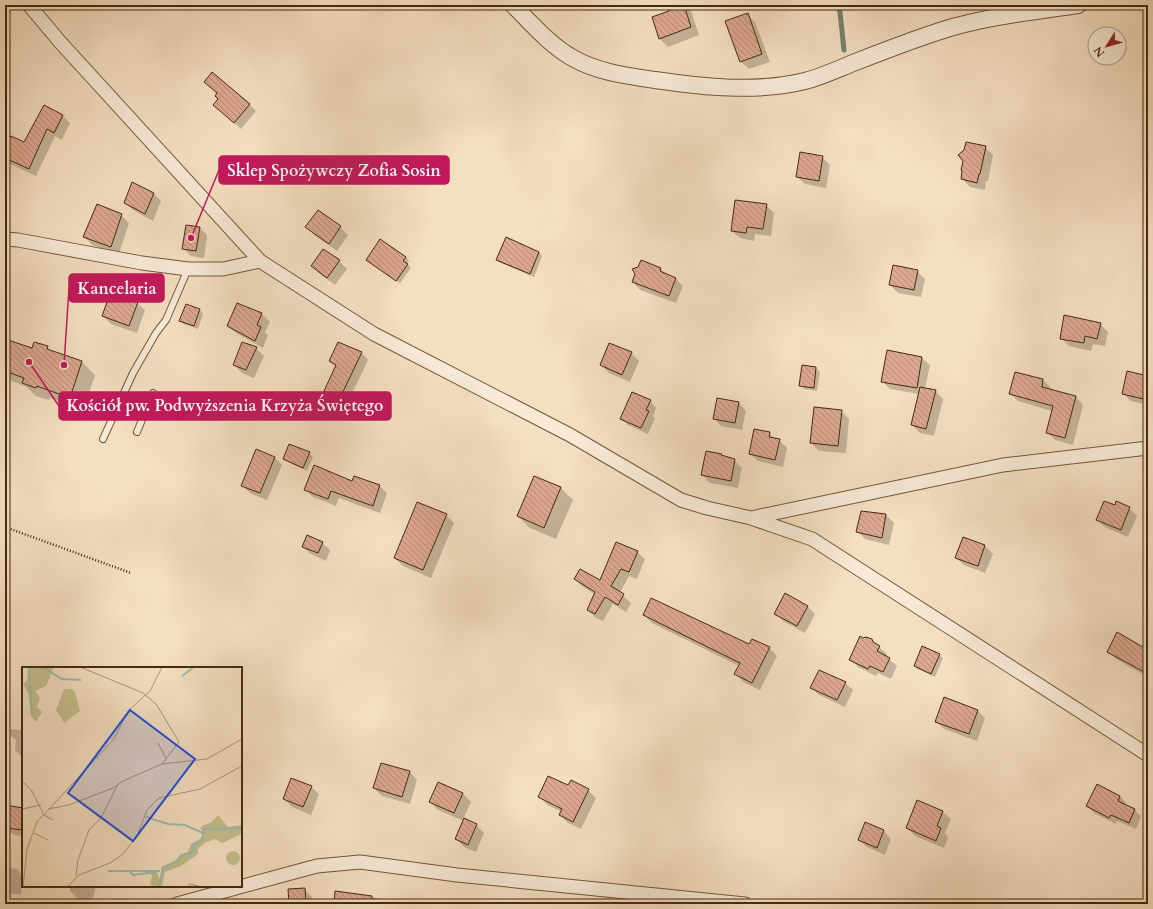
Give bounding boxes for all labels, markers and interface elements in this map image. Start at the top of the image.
north arrow [1087,26,1127,66]
text: N [1090,43,1108,60]
callout: Sklep Spożywczy Zofia Sosin [219,156,449,184]
text: Sklep Spożywczy Zofia Sosin [227,160,442,182]
callout: Kancelaria [69,274,164,302]
text: Kancelaria [78,278,157,300]
callout: Kościół pw. Podwyższenia Krzyża Świętego [59,392,391,420]
text: Kościół pw. Podwyższenia Krzyża Świętego [67,394,383,417]
inset map [22,667,242,887]

